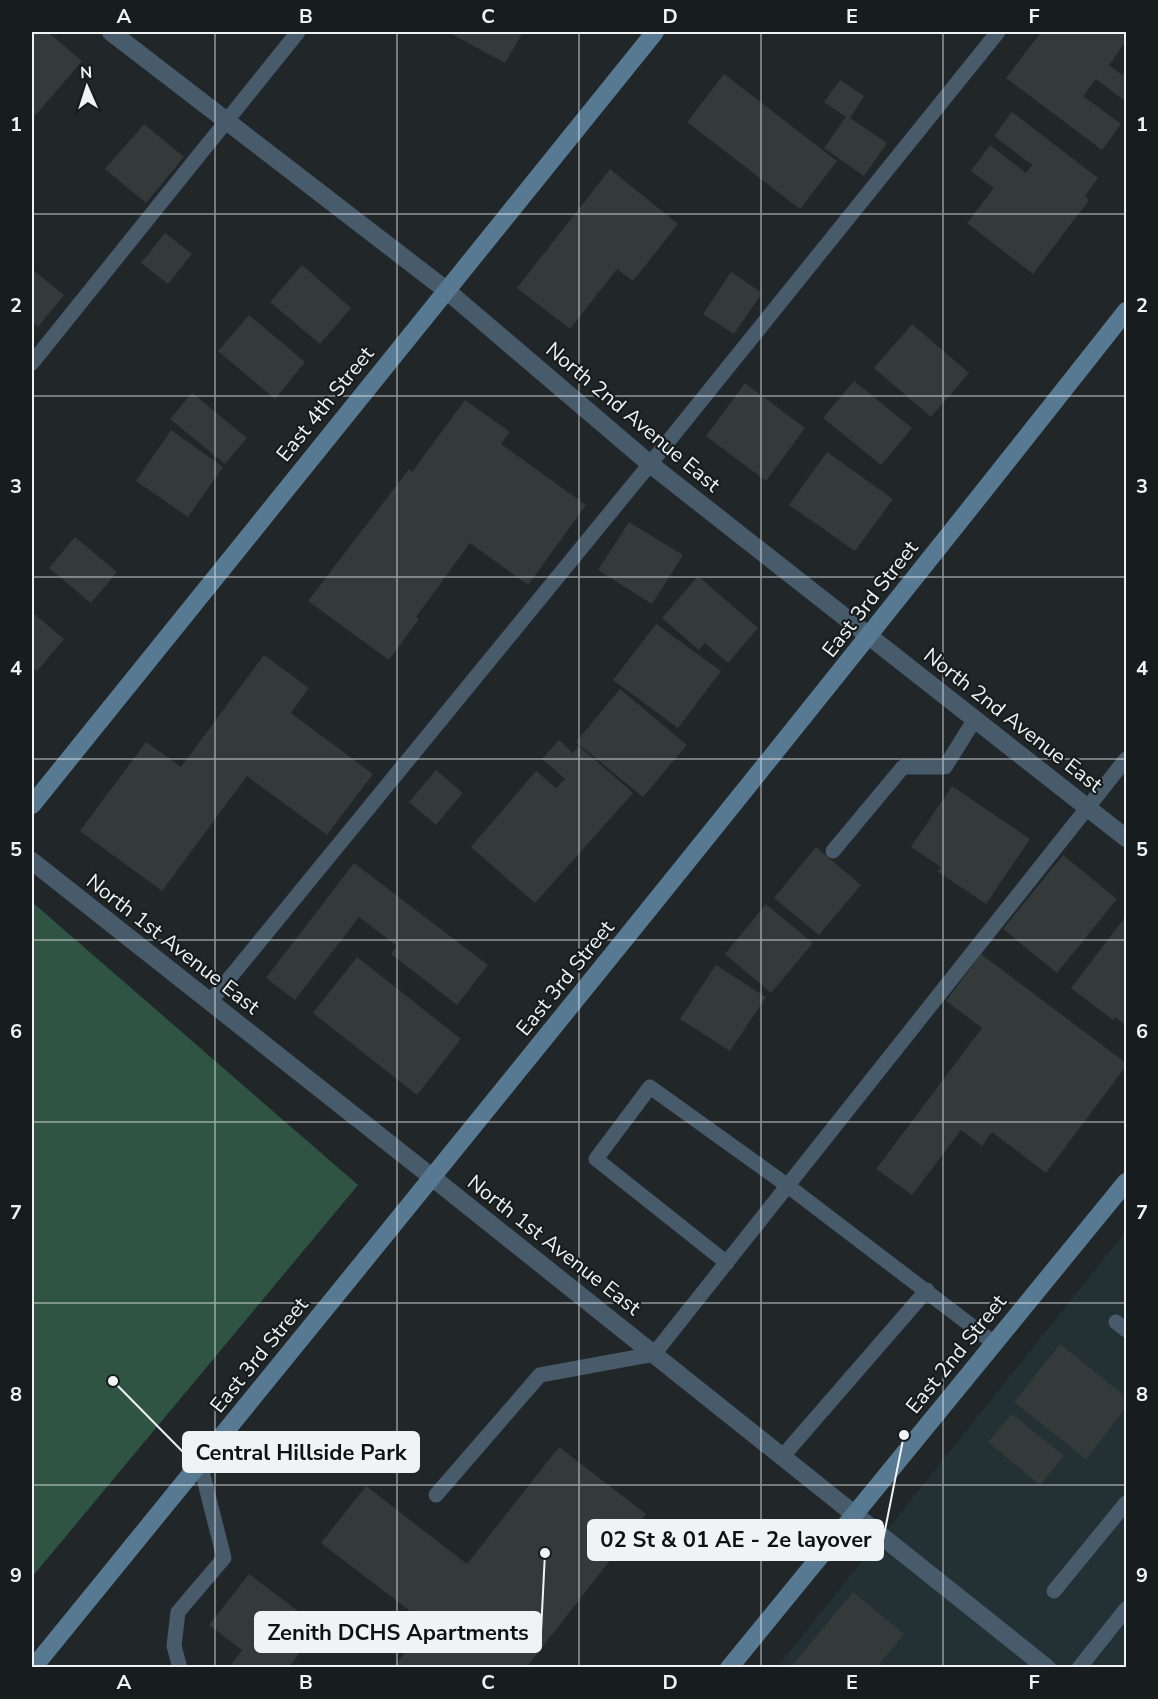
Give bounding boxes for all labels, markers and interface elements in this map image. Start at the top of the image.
text: A [117,3,132,30]
text: B [299,3,313,30]
text: C [481,3,495,30]
text: D [662,3,678,30]
text: E [846,3,858,30]
text: F [1028,3,1040,30]
north arrow [57,57,117,117]
text: N [80,62,93,84]
text: 1 [10,111,22,138]
text: 1 [1136,111,1148,138]
text: 2 [10,292,22,319]
text: 2 [1136,292,1148,319]
street label: North 2nd Avenue East [540,336,727,499]
street label: East 4th Street [270,340,381,467]
text: 3 [10,473,22,500]
text: 3 [1136,473,1148,500]
street label: East 3rd Street [816,534,925,663]
street label: North 2nd Avenue East [918,641,1109,799]
text: 4 [10,655,22,682]
text: 4 [1136,655,1148,682]
text: 5 [10,836,22,863]
text: 5 [1136,836,1148,863]
street label: North 1st Avenue East [81,867,266,1021]
street label: East 3rd Street [510,914,621,1042]
text: 6 [10,1018,22,1045]
text: 6 [1136,1018,1148,1045]
street label: North 1st Avenue East [462,1168,647,1322]
text: 7 [10,1199,22,1226]
text: 7 [1136,1199,1148,1226]
street label: East 2nd Street [899,1288,1013,1419]
street label: East 3rd Street [204,1291,315,1419]
text: 8 [10,1381,22,1408]
text: 8 [1136,1381,1148,1408]
callout: Central Hillside Park [183,1432,419,1472]
text: Central Hillside Park [195,1438,408,1468]
callout: 02 St & 01 AE - 2e layover [588,1520,883,1560]
text: 02 St & 01 AE - 2e layover [600,1525,872,1555]
text: 9 [10,1562,22,1589]
text: 9 [1136,1562,1148,1589]
callout: Zenith DCHS Apartments [255,1612,541,1652]
text: Zenith DCHS Apartments [267,1618,529,1648]
text: A [117,1669,132,1696]
text: B [299,1669,313,1696]
text: C [481,1669,495,1696]
text: D [662,1669,678,1696]
text: E [846,1669,858,1696]
text: F [1028,1669,1040,1696]

